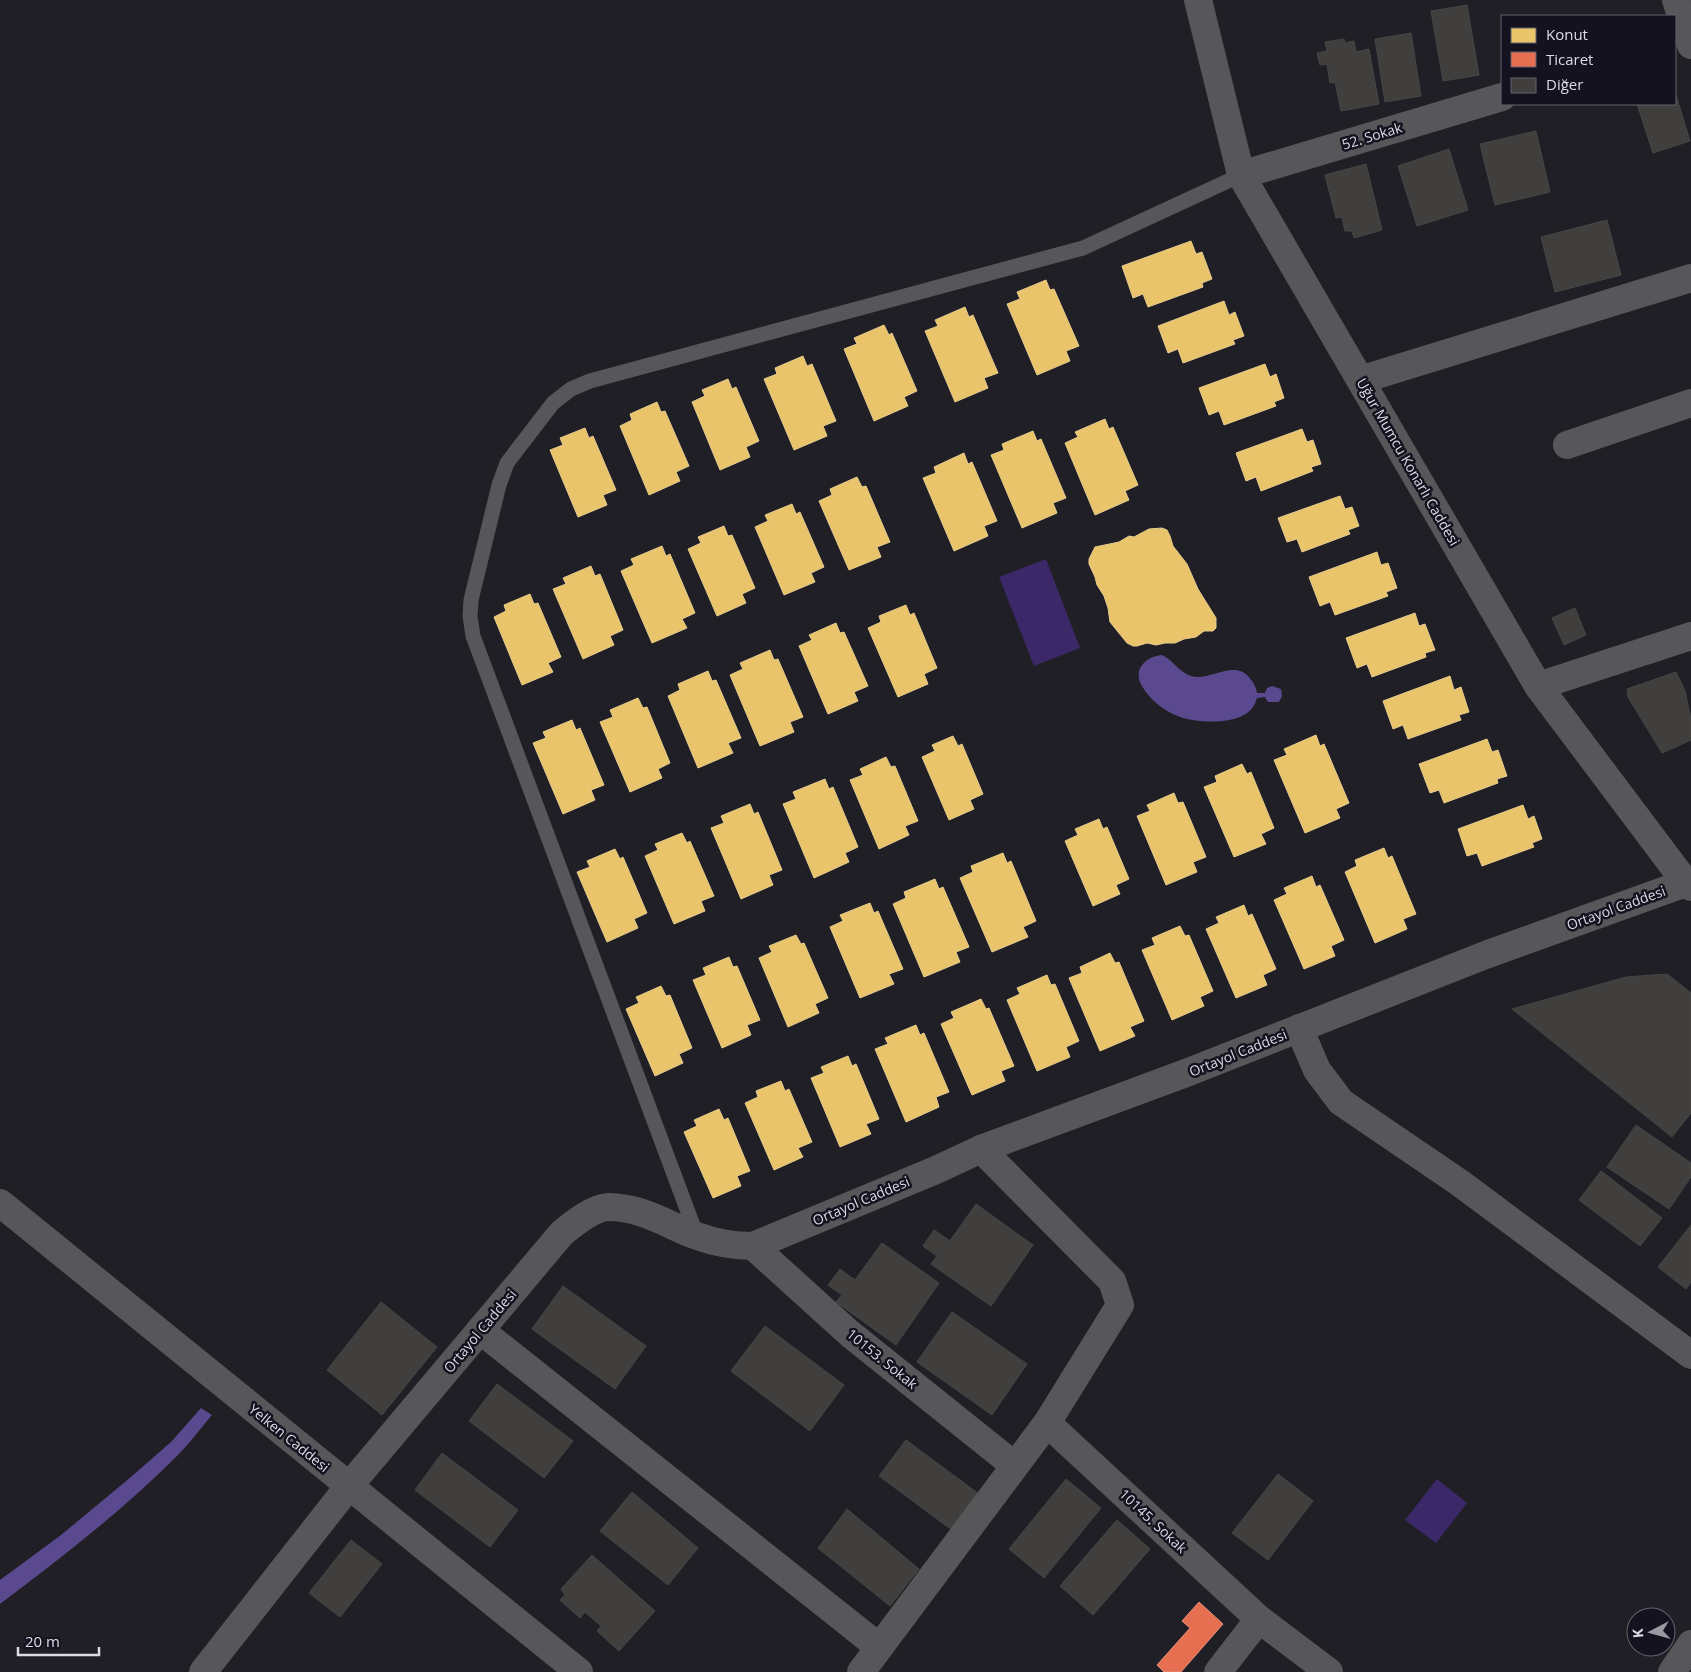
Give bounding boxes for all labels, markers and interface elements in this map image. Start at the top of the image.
legend [1501,15,1676,105]
text: Konut [1546,24,1588,44]
text: Ticaret [1546,49,1593,69]
text: Diğer [1546,74,1583,94]
street label: 52. Sokak [1339,117,1405,154]
street label: Uğur Mumcu Konarlı Caddesi [1353,375,1464,549]
street label: Ortayol Caddesi [1564,881,1668,934]
street label: Ortayol Caddesi [1186,1024,1289,1081]
street label: Ortayol Caddesi [809,1172,912,1230]
street label: Ortayol Caddesi [439,1285,520,1377]
street label: 10153. Sokak [843,1324,922,1393]
street label: Yelken Caddesi [245,1399,334,1476]
street label: 10145. Sokak [1115,1484,1192,1557]
north arrow [1626,1607,1676,1657]
scale bar [18,1624,99,1656]
text: K [1628,1627,1648,1639]
text: 20 m [25,1631,60,1651]

